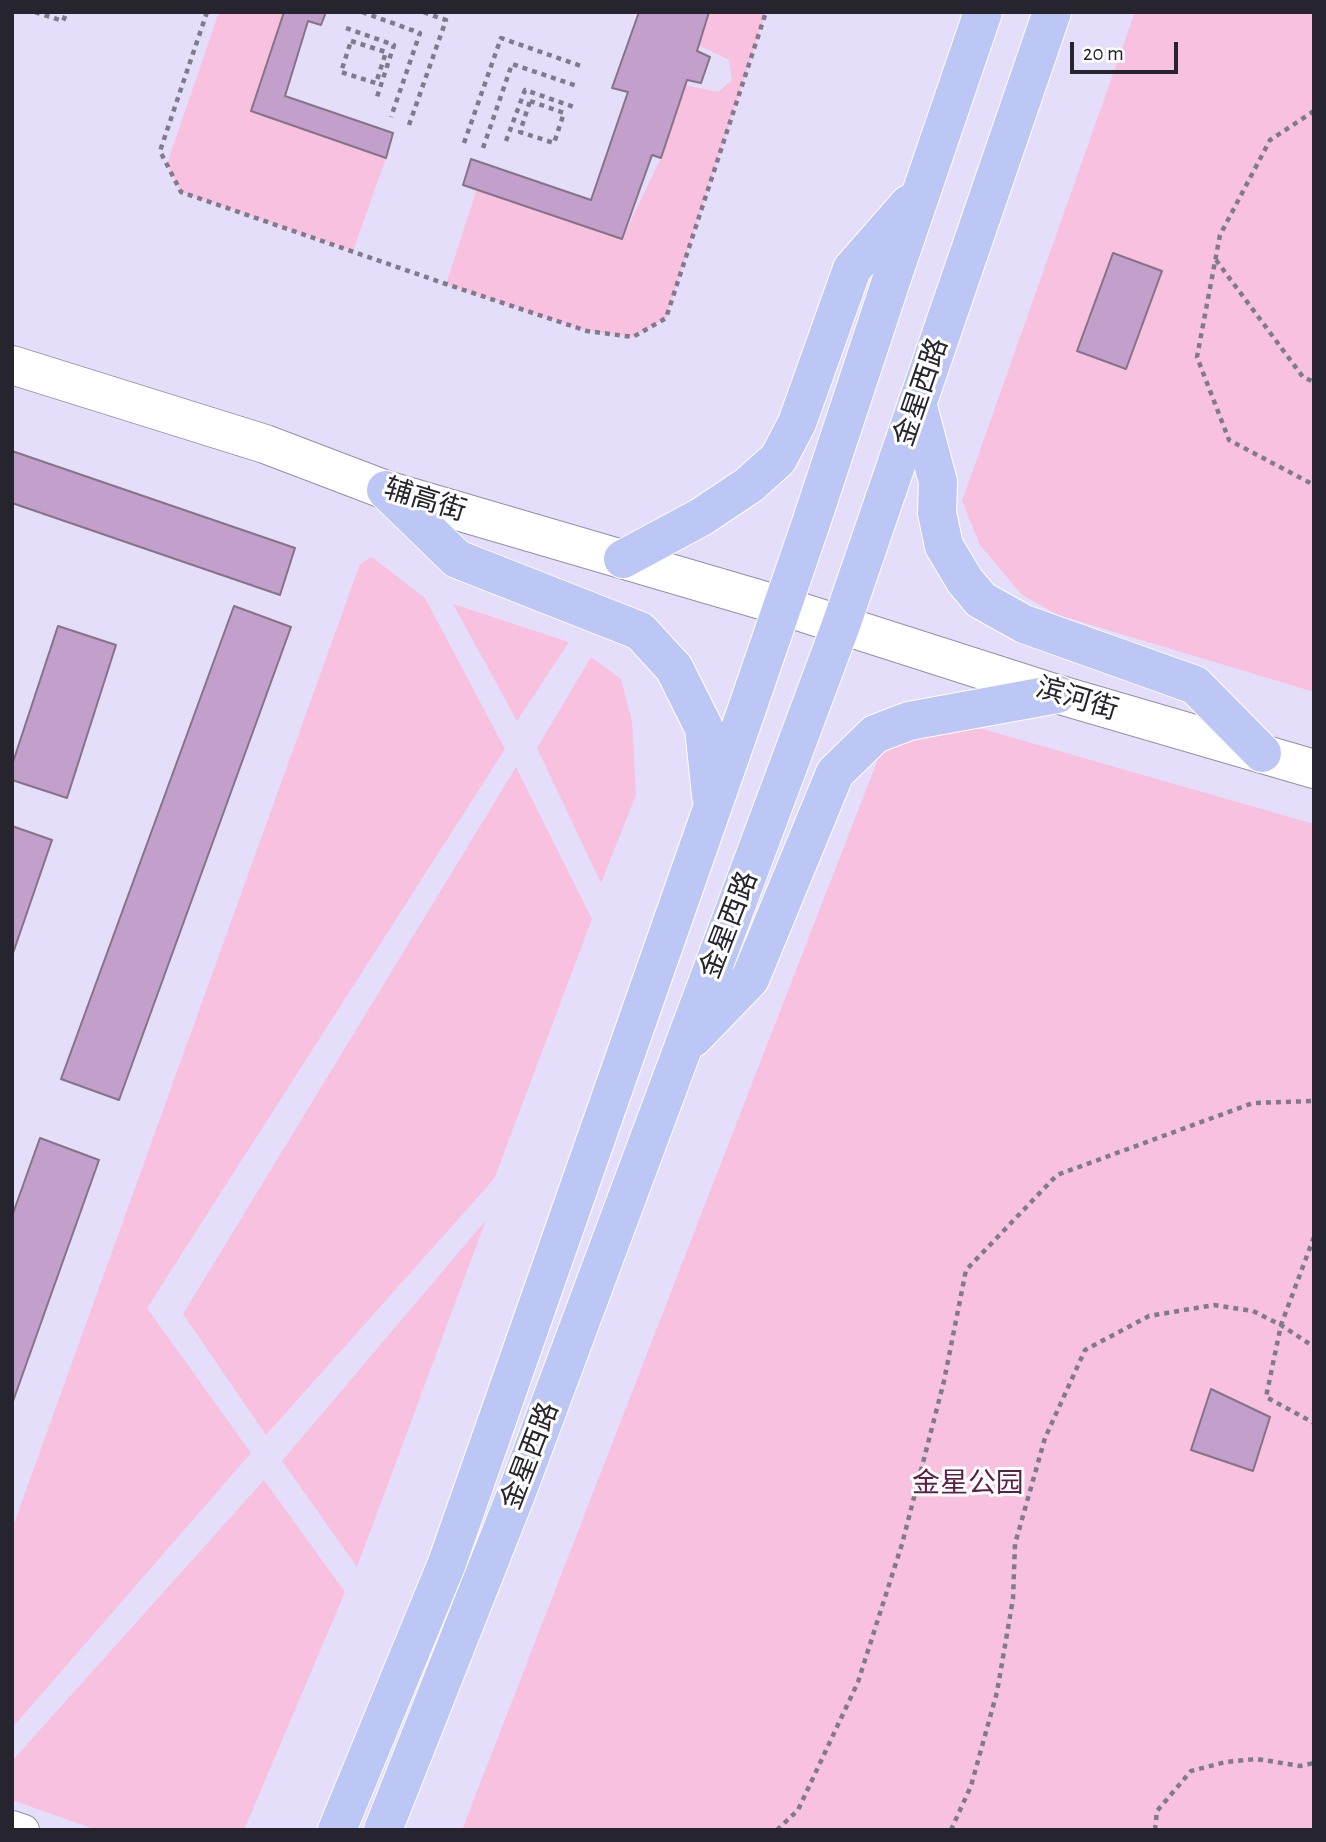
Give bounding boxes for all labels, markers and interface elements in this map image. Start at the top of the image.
scale bar [1074,28,1182,72]
text: 20 m [1083,43,1124,64]
street label: 金星西路 [887,334,955,450]
street label: 辅高街 [380,472,470,528]
street label: 滨河街 [1032,671,1122,727]
street label: 金星西路 [693,867,765,983]
street label: 金星西路 [494,1398,566,1514]
park label: 金星公园 [912,1467,1024,1501]

